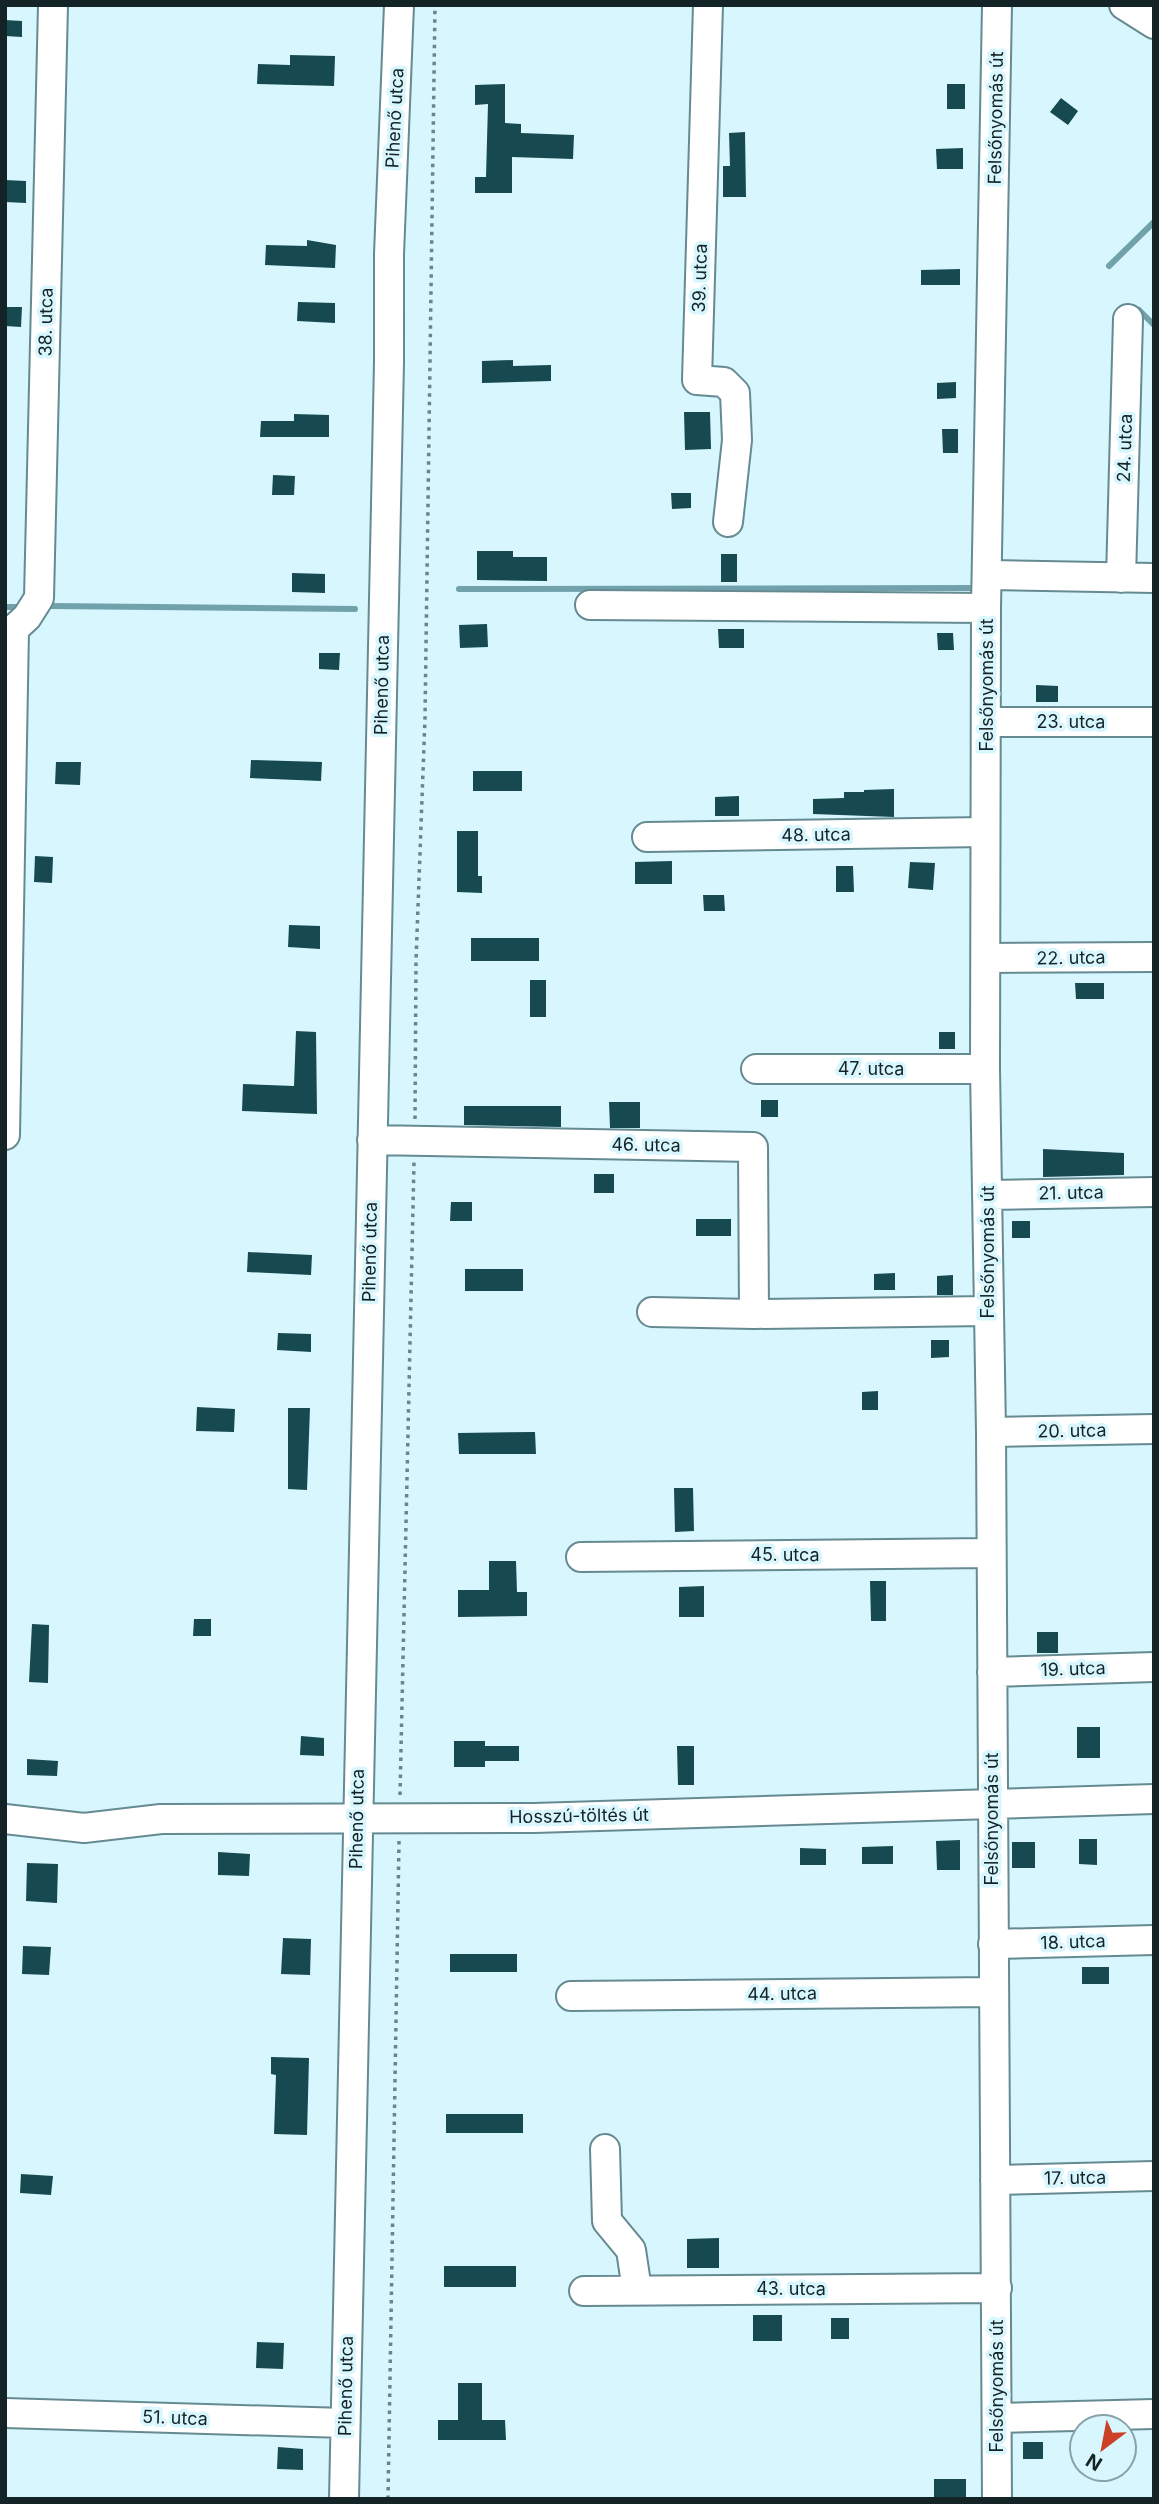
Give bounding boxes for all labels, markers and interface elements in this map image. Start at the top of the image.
street label: Felsőnyomás út [984,51,1007,185]
street label: Pihenő utca [381,67,408,169]
street label: 39. utca [688,243,711,313]
street label: 38. utca [34,287,57,357]
street label: 24. utca [1113,413,1136,483]
street label: Felsőnyomás út [976,618,997,751]
street label: Pihenő utca [370,635,393,735]
street label: 23. utca [1037,711,1105,732]
street label: 48. utca [781,823,851,846]
street label: 22. utca [1036,946,1106,969]
street label: 47. utca [838,1058,904,1079]
street label: 46. utca [611,1133,681,1156]
street label: 21. utca [1038,1181,1104,1204]
street label: Felsőnyomás út [977,1185,998,1318]
street label: Pihenő utca [358,1202,381,1302]
street label: 20. utca [1037,1419,1107,1442]
street label: 45. utca [750,1544,820,1565]
street label: 19. utca [1040,1657,1106,1680]
street label: Felsőnyomás út [981,1752,1002,1885]
street label: Pihenő utca [345,1769,368,1869]
street label: Hosszú-töltés út [509,1804,649,1827]
street label: 18. utca [1040,1930,1106,1953]
street label: 44. utca [747,1982,817,2005]
street label: 17. utca [1044,2166,1106,2189]
street label: 43. utca [756,2278,826,2299]
street label: Felsőnyomás út [986,2319,1007,2452]
street label: Pihenő utca [334,2336,357,2436]
street label: 51. utca [142,2406,208,2429]
north arrow [1068,2413,1138,2483]
text: N [1082,2448,1106,2476]

